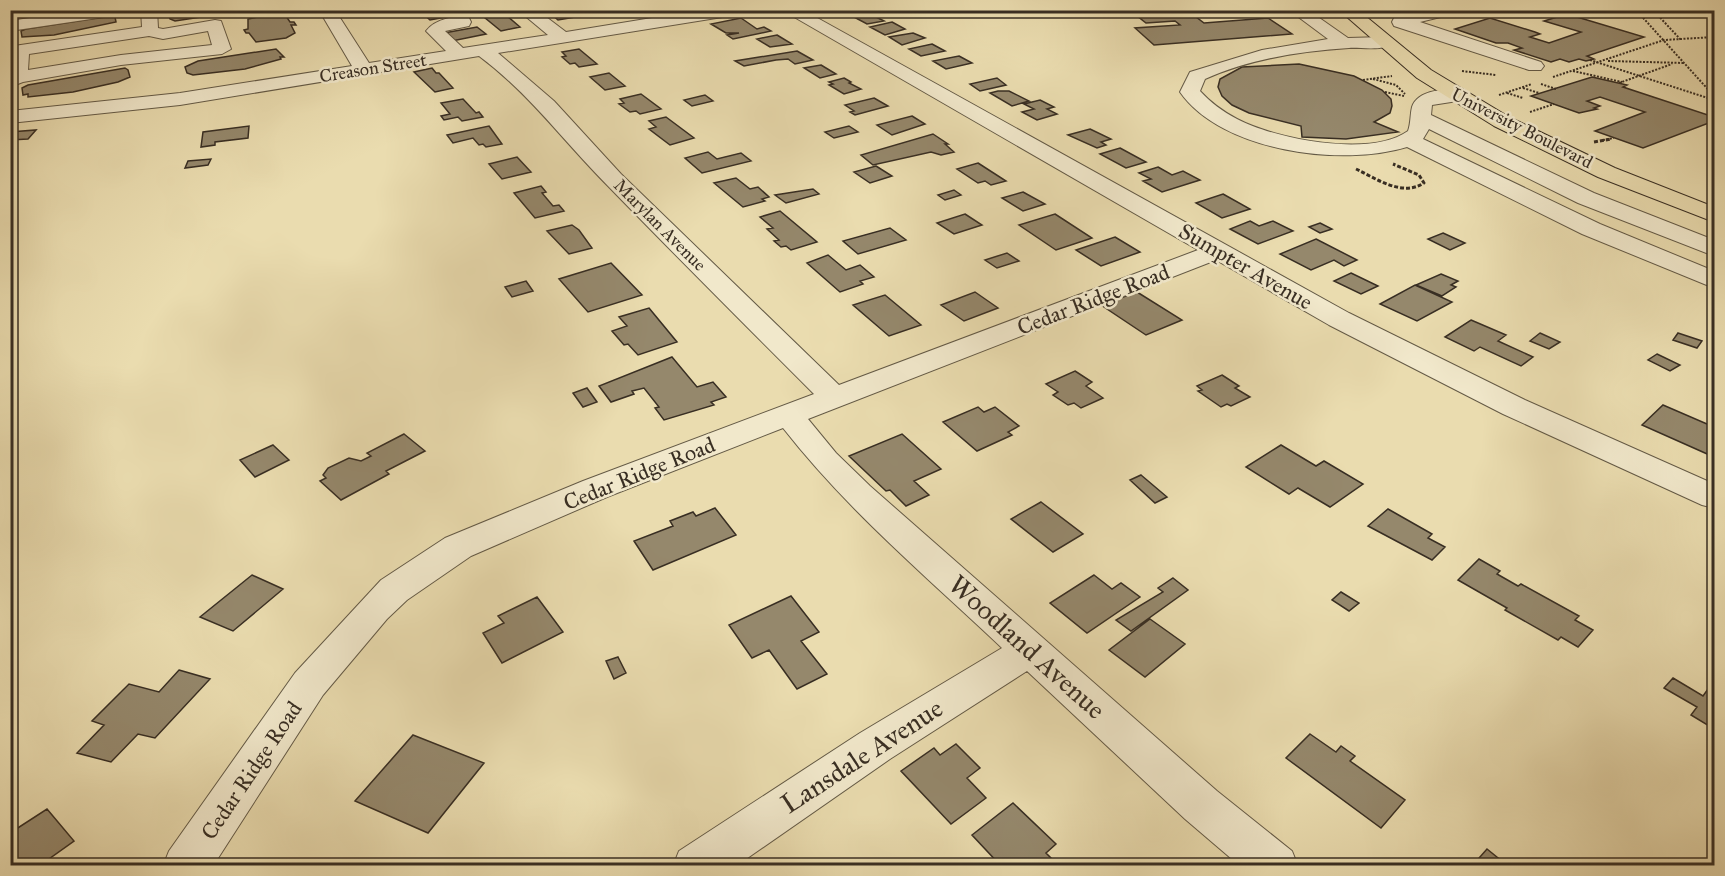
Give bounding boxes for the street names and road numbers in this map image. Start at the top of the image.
street label: Creason Street [318,49,429,87]
street label: University Boulevard [1448,83,1596,173]
street label: Marylan Avenue [609,174,711,276]
street label: Sumpter Avenue [1174,217,1317,316]
street label: Cedar Ridge Road [1013,258,1173,341]
street label: Cedar Ridge Road [559,431,719,516]
street label: Woodland Avenue [942,568,1112,726]
street label: Lansdale Avenue [775,691,949,820]
street label: Cedar Ridge Road [195,696,308,845]

